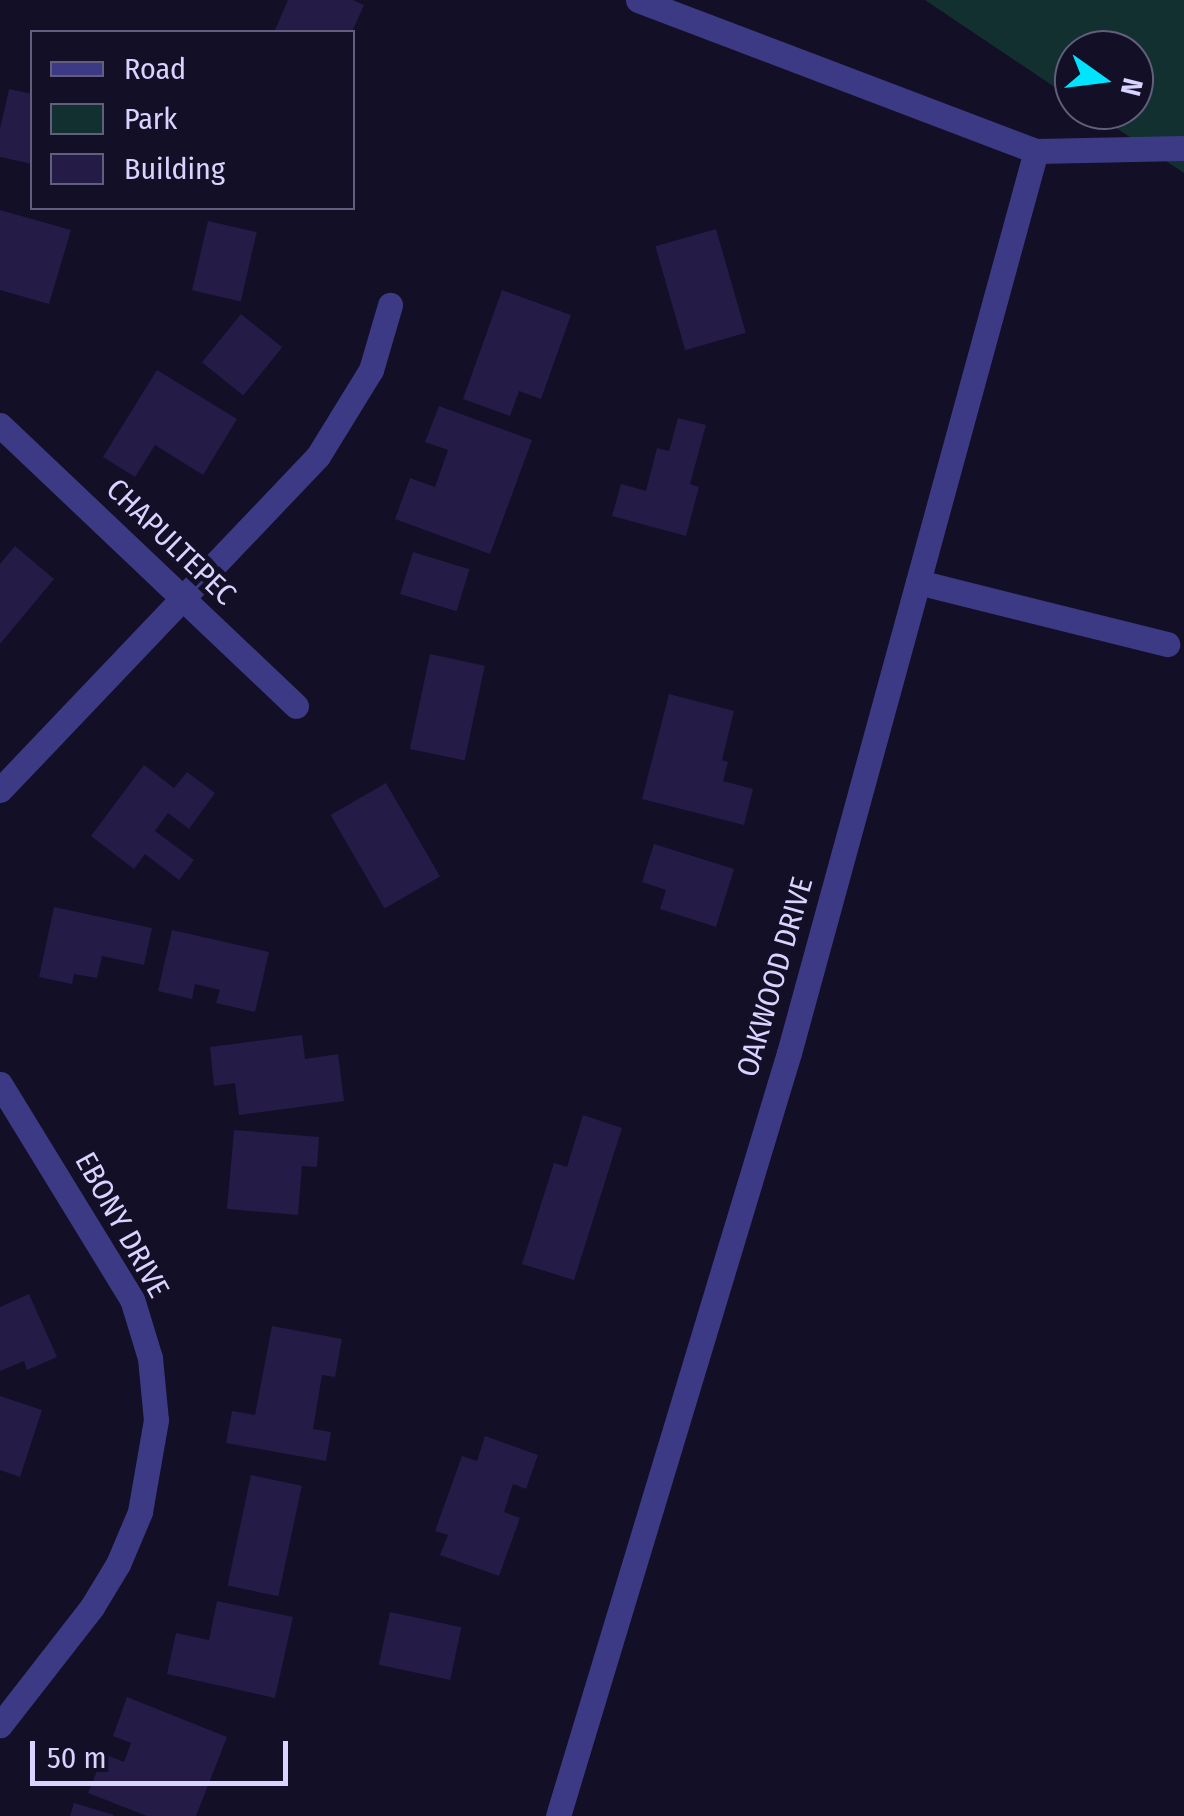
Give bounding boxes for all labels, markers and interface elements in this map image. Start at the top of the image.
legend [30,30,355,210]
north arrow [1054,30,1154,130]
text: Road [124,51,186,87]
text: N [1114,75,1150,99]
text: Park [124,101,177,137]
text: Building [124,151,225,187]
street label: CHAPULTEPEC [99,471,243,613]
street label: OAKWOOD DRIVE [729,873,821,1081]
street label: EBONY DRIVE [67,1146,177,1304]
scale bar [35,1721,292,1783]
text: 50 m [47,1740,107,1776]

